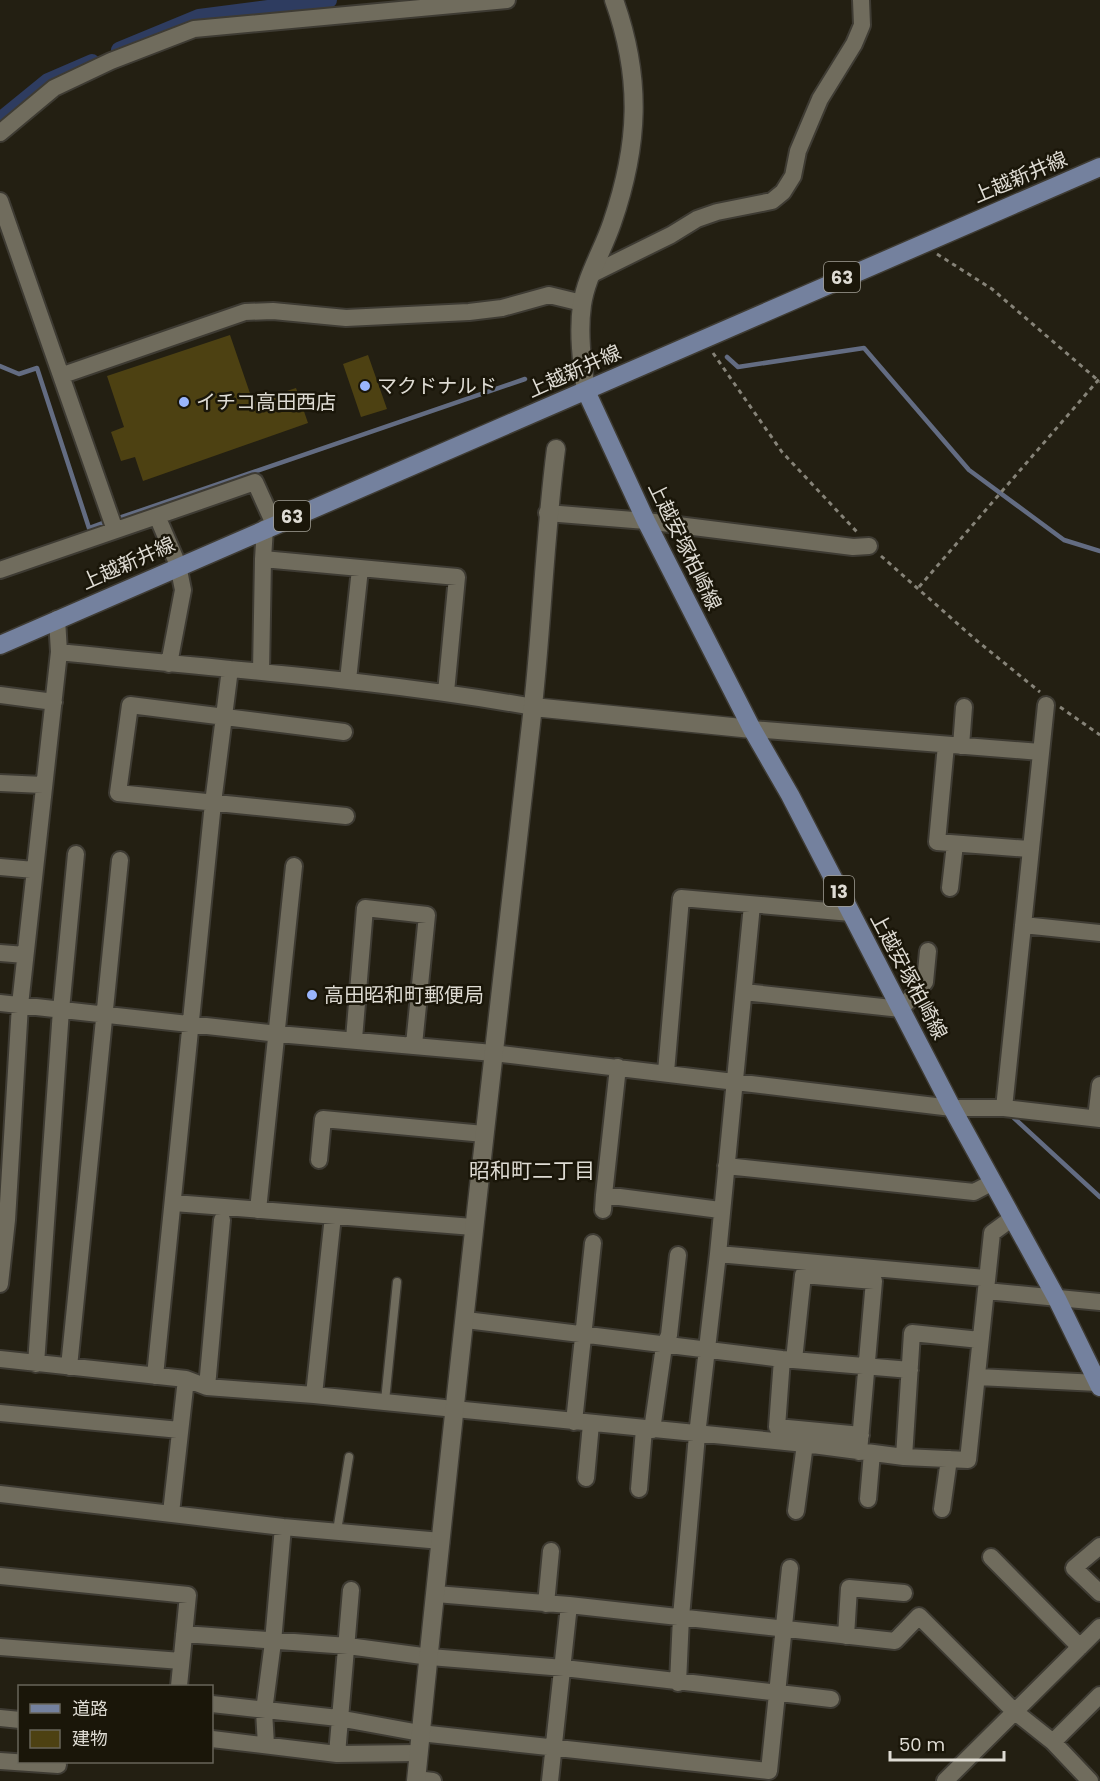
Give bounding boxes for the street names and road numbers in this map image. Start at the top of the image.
street label: 上越新井線 [969,145,1071,209]
road number: 63 [824,262,860,292]
street label: 上越新井線 [523,338,625,404]
street label: 上越安塚柏崎線 [642,477,728,615]
road number: 63 [274,501,310,531]
street label: 上越新井線 [77,530,179,596]
road number: 13 [824,876,854,906]
street label: 上越安塚柏崎線 [864,908,954,1044]

